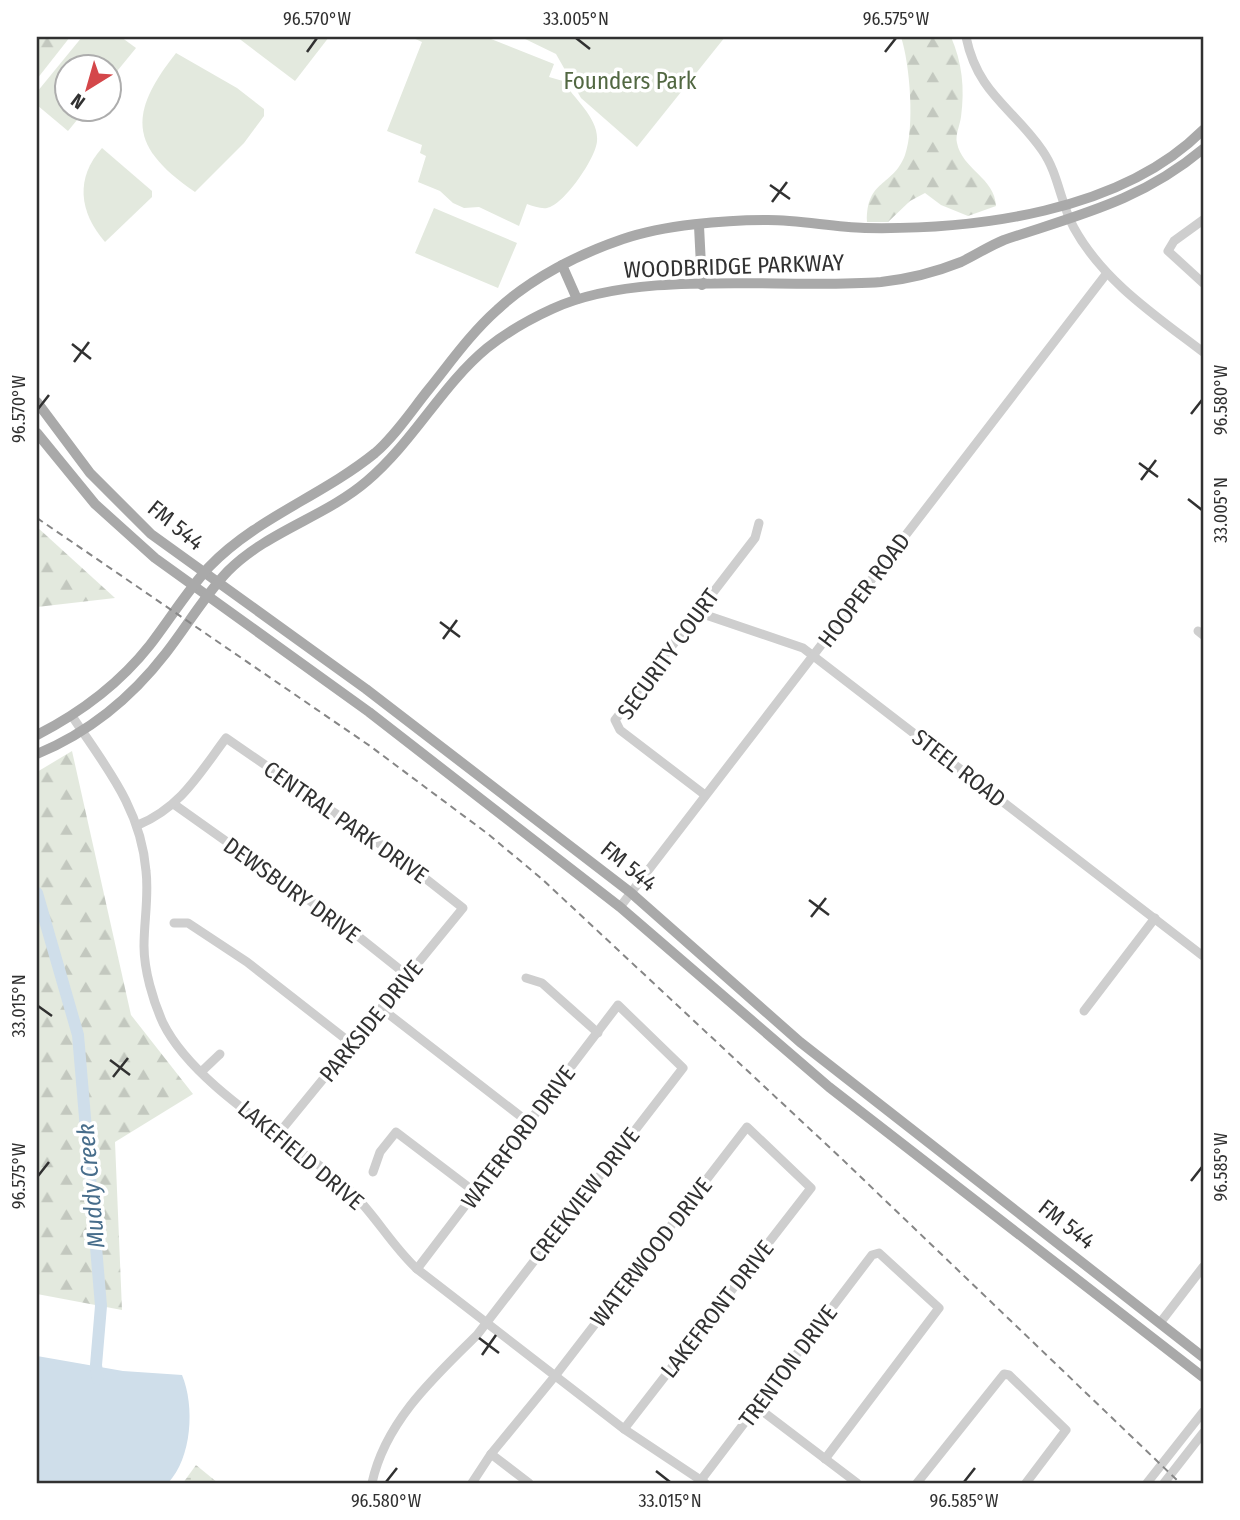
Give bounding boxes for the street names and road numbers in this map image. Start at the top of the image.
street label: WOODBRIDGE PARKWAY [623,248,845,284]
street label: FM 544 [142,494,210,556]
street label: HOOPER ROAD [812,527,916,653]
street label: SECURITY COURT [611,583,725,725]
street label: STEEL ROAD [907,723,1011,813]
street label: CENTRAL PARK DRIVE [258,755,434,889]
street label: DEWSBURY DRIVE [218,831,366,949]
street label: FM 544 [595,835,663,897]
street label: PARKSIDE DRIVE [313,954,429,1088]
street label: WATERFORD DRIVE [455,1060,581,1214]
street label: LAKEFIELD DRIVE [232,1094,370,1216]
street label: CREEKVIEW DRIVE [523,1122,645,1268]
street label: WATERWOOD DRIVE [584,1172,718,1332]
street label: FM 544 [1033,1193,1101,1255]
street label: LAKEFRONT DRIVE [655,1235,779,1383]
street label: TRENTON DRIVE [733,1299,843,1433]

